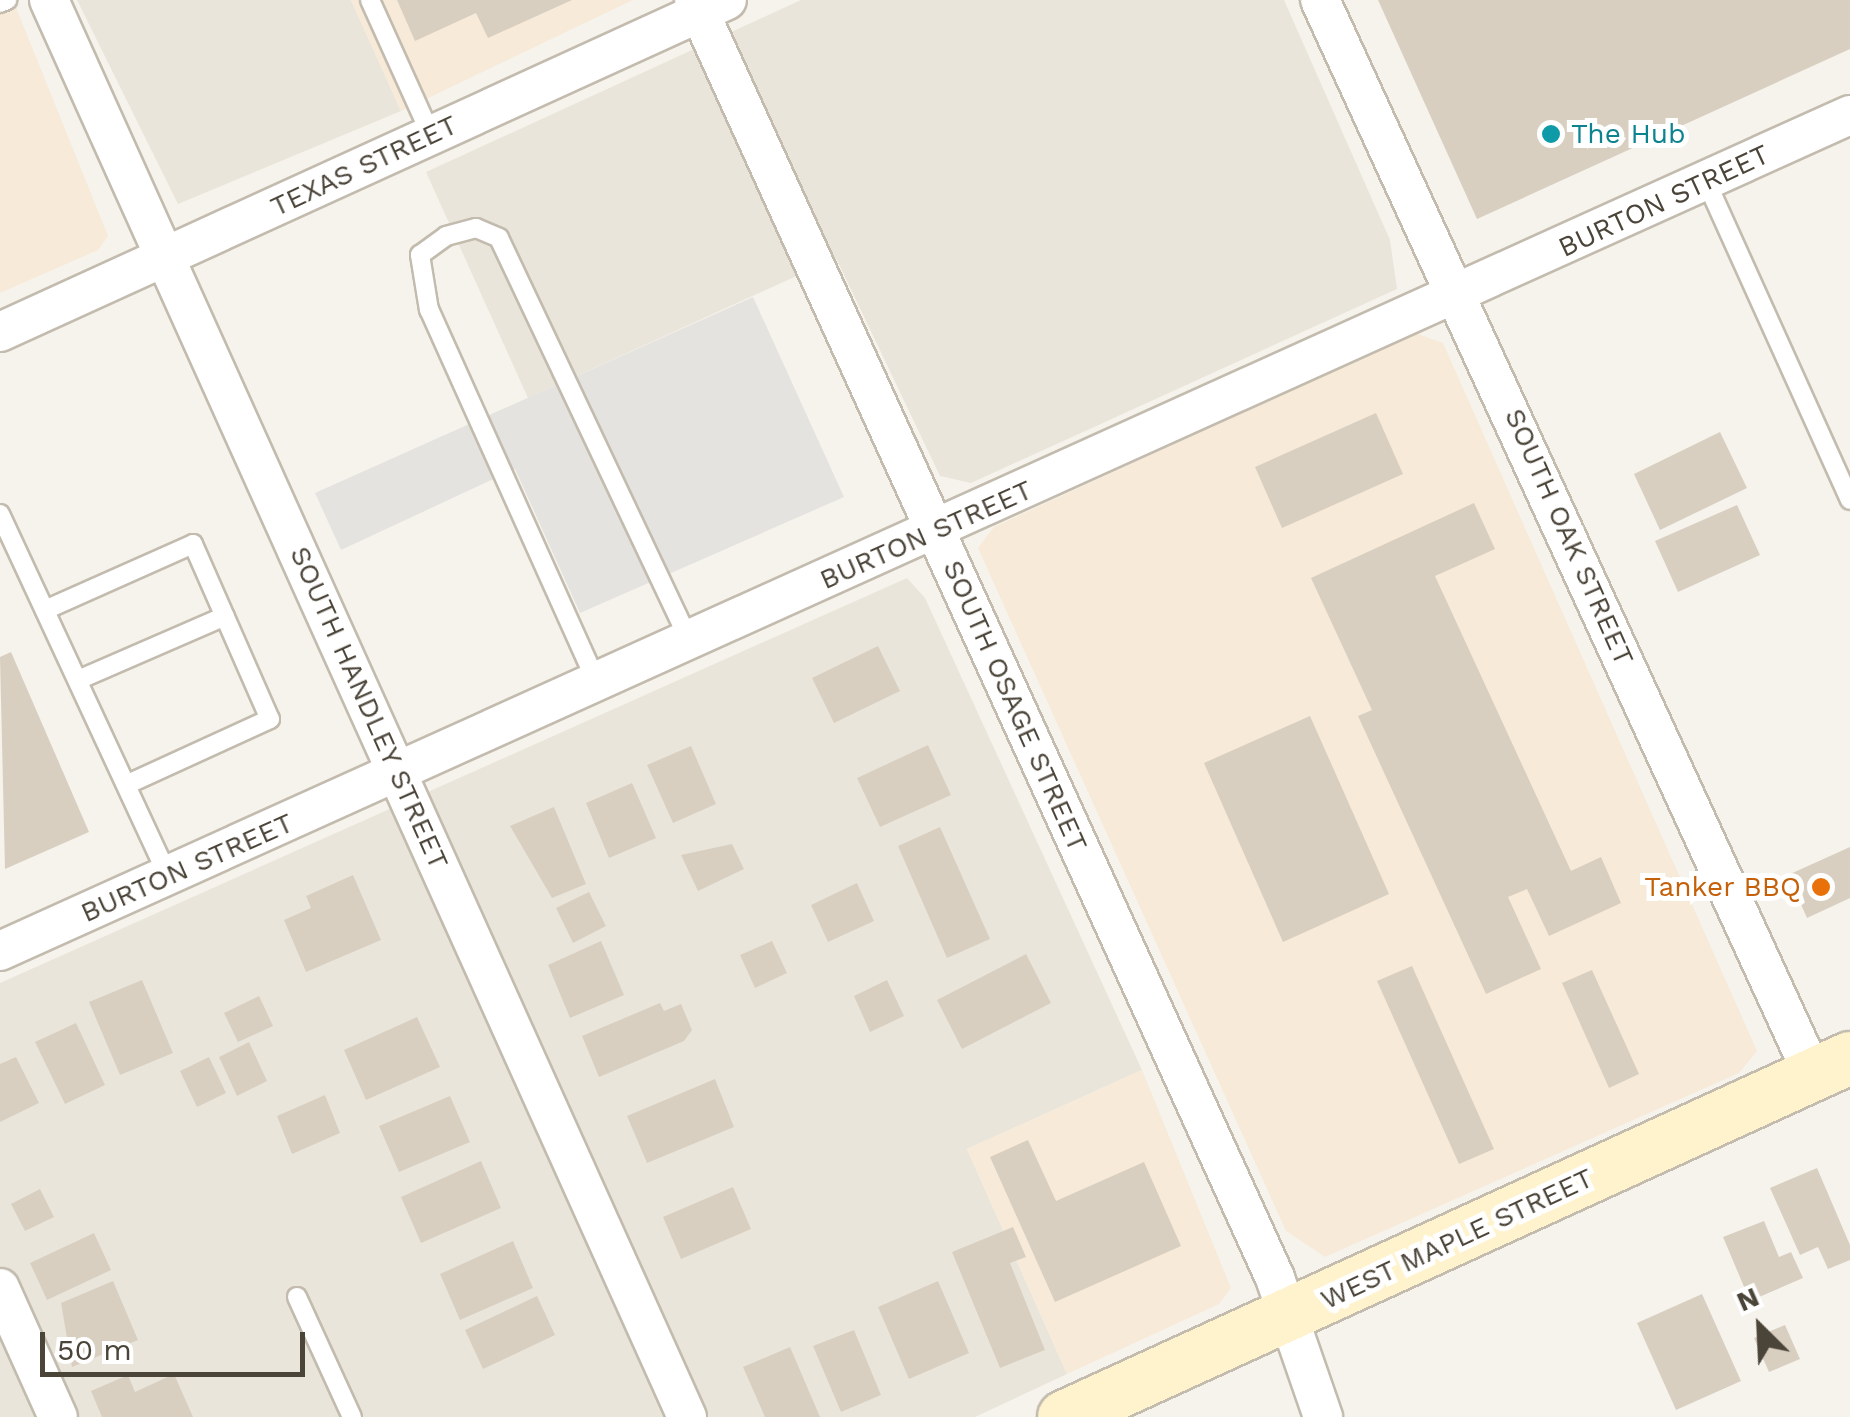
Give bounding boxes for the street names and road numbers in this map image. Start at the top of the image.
street label: TEXAS STREET [265,108,463,224]
street label: BURTON STREET [1553,137,1775,265]
street label: SOUTH OAK STREET [1497,403,1641,671]
street label: BURTON STREET [815,473,1037,597]
street label: SOUTH HANDLEY STREET [282,541,456,875]
street label: SOUTH OSAGE STREET [936,555,1094,857]
street label: BURTON STREET [76,806,298,930]
street label: WEST MAPLE STREET [1315,1161,1599,1317]

